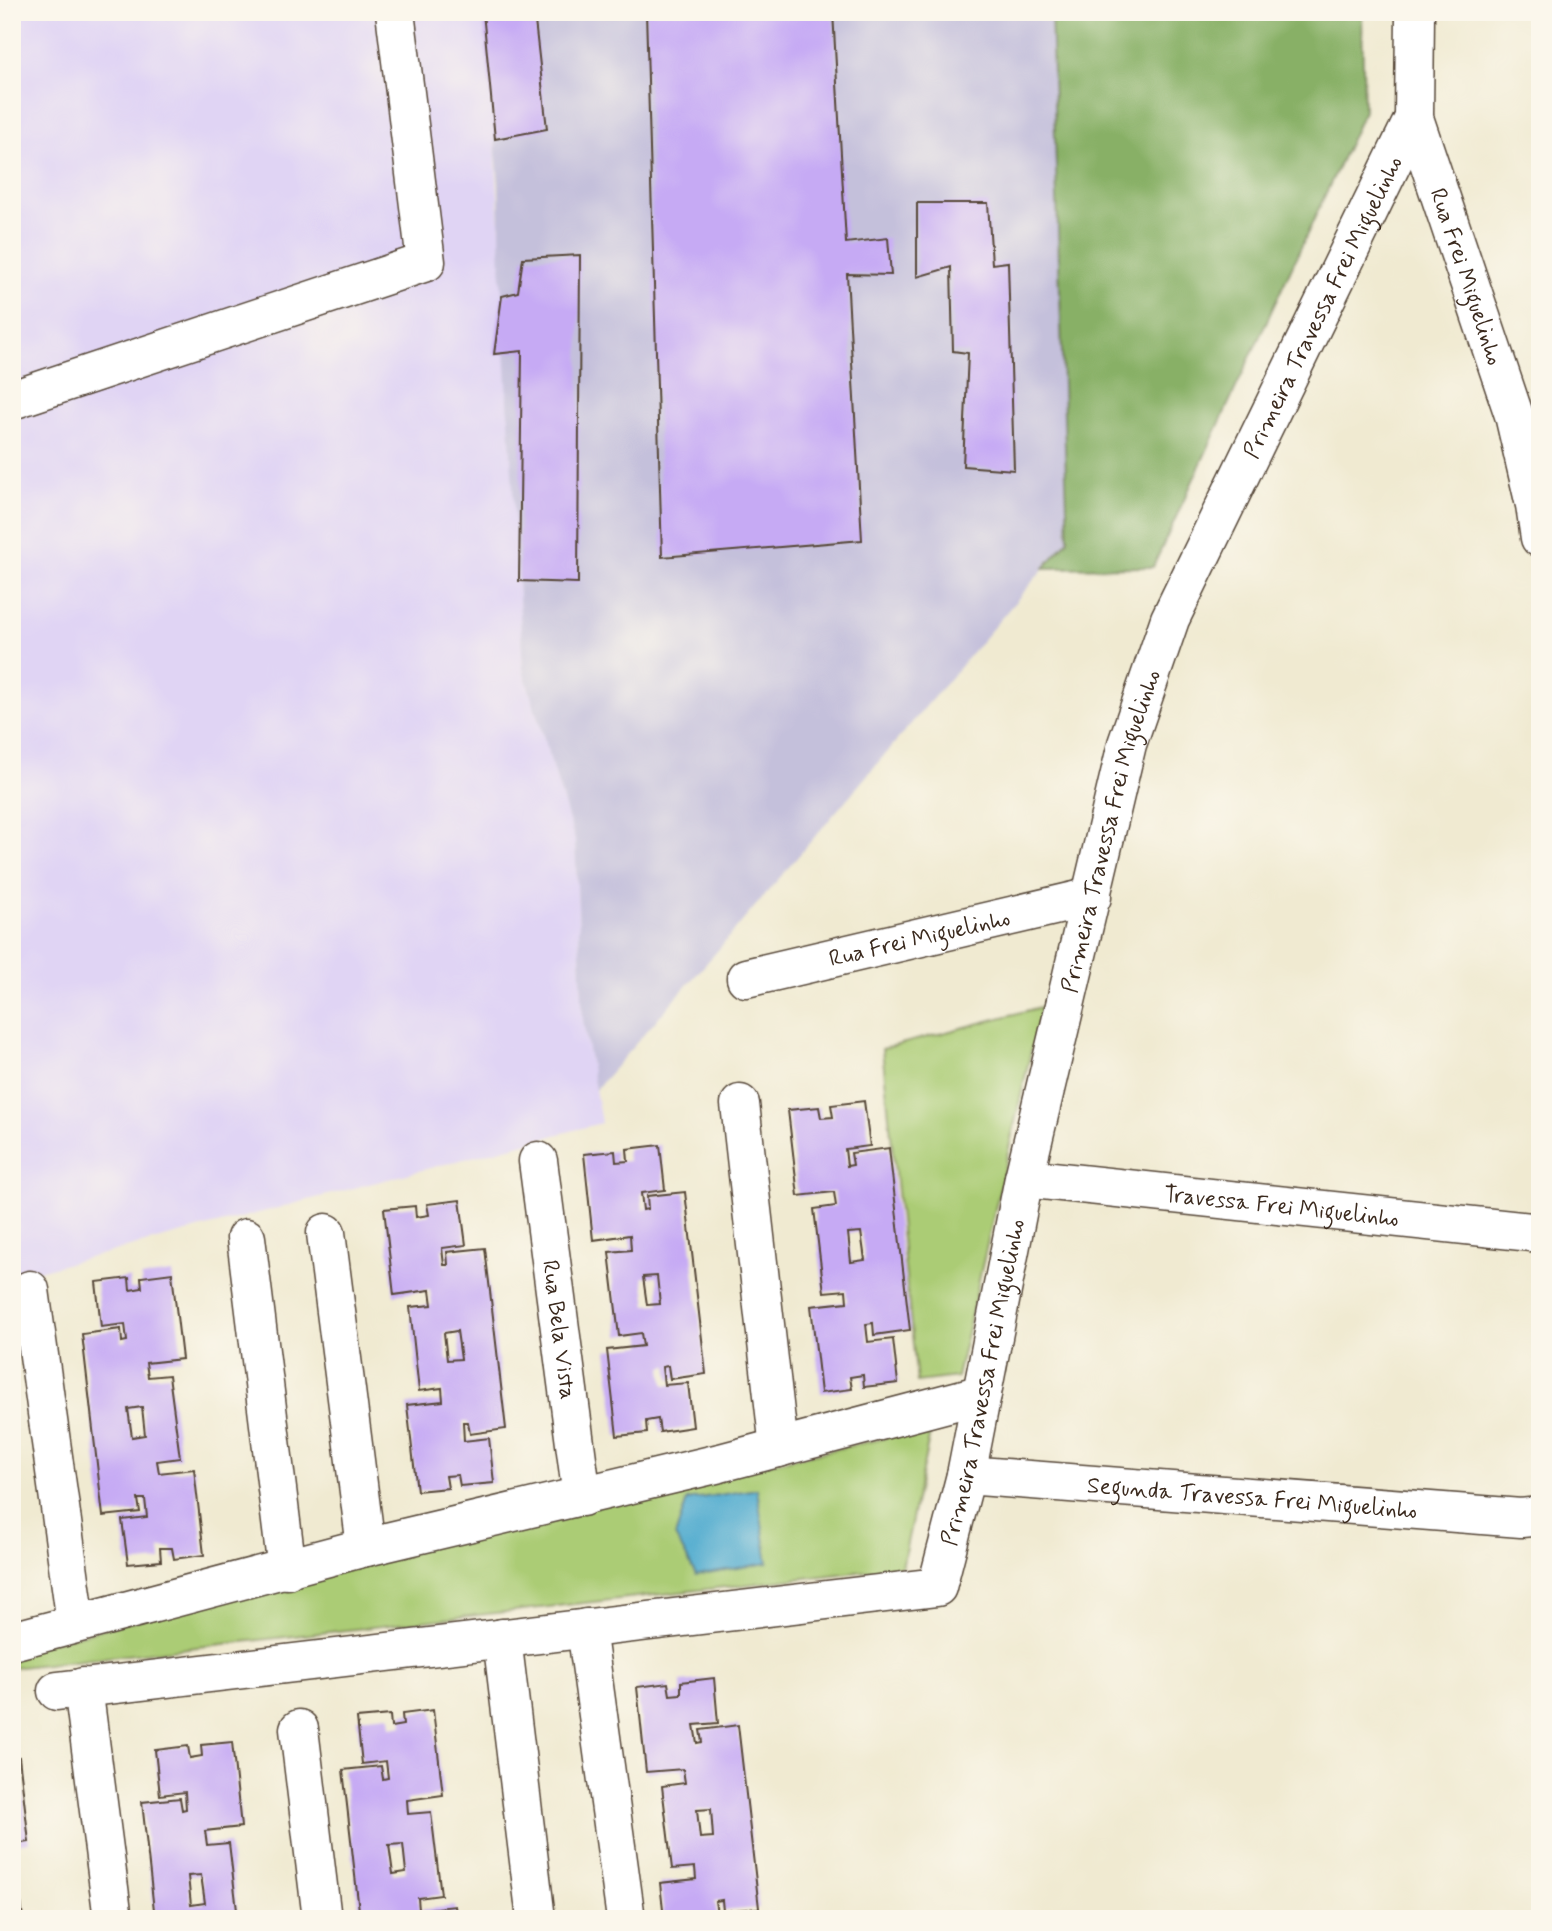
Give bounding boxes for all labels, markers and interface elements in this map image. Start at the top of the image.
street label: Primeira Travessa Frei Miguelinho [1237,151,1410,464]
street label: Rua Frei Miguelinho [1422,184,1509,369]
street label: Primeira Travessa Frei Miguelinho [1055,666,1168,996]
street label: Rua Frei Miguelinho [826,904,1013,975]
street label: Travessa Frei Miguelinho [1162,1180,1400,1235]
street label: Primeira Travessa Frei Miguelinho [935,1217,1033,1549]
street label: Rua Bela Vista [534,1258,582,1401]
street label: Segunda Travessa Frei Miguelinho [1086,1471,1418,1527]

